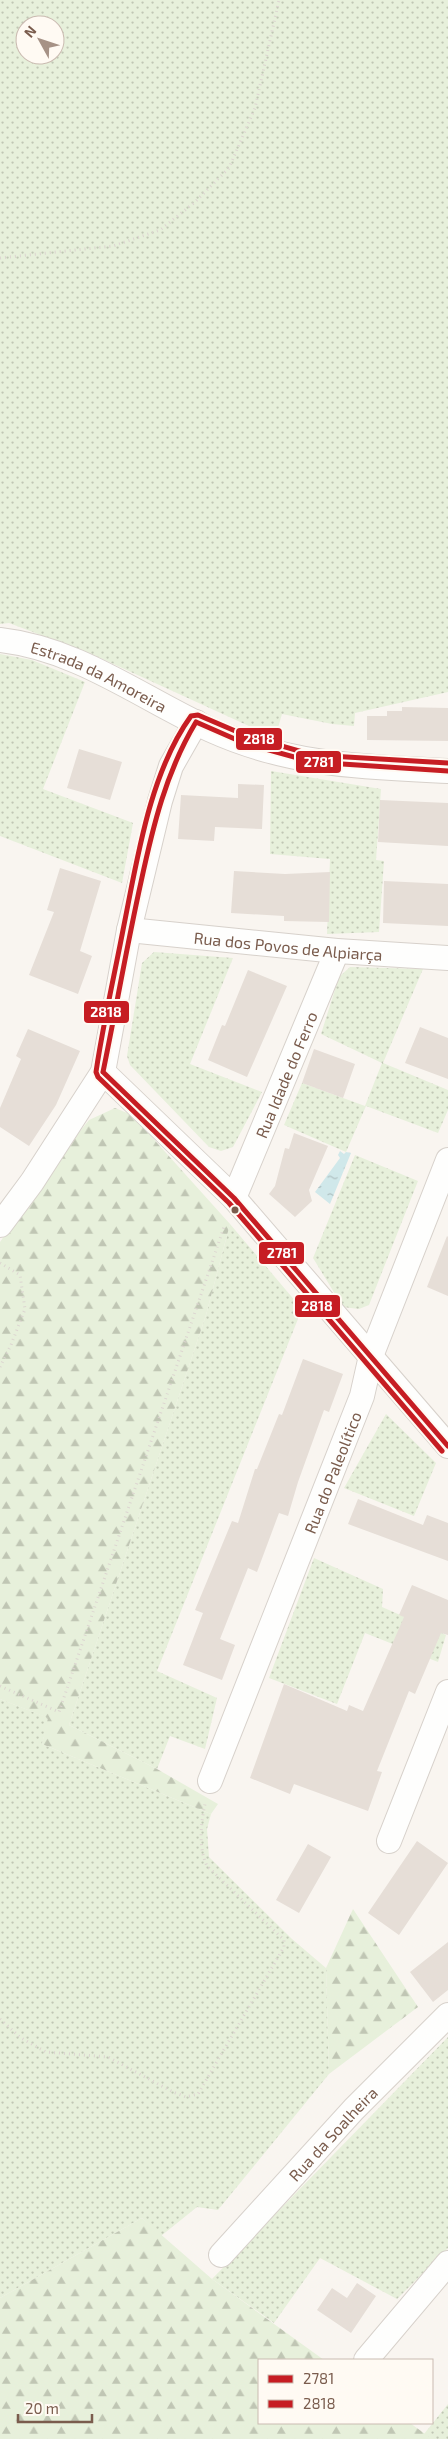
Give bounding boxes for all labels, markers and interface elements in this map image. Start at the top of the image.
north arrow [15,15,65,65]
text: N [20,22,39,41]
street label: Estrada da Amoreira [29,637,170,715]
line badge: 2818 [235,727,283,751]
text: 2818 [243,730,275,747]
line badge: 2781 [295,750,342,774]
text: 2781 [304,753,334,770]
street label: Rua dos Povos de Alpiarça [193,927,383,964]
line badge: 2818 [83,1000,130,1024]
text: 2818 [90,1003,122,1020]
street label: Rua Idade do Ferro [251,1008,320,1140]
unlabelled marker [230,1205,240,1215]
line badge: 2781 [258,1241,305,1265]
text: 2781 [267,1244,297,1261]
line badge: 2818 [294,1294,341,1318]
text: 2818 [301,1297,333,1314]
street label: Rua do Paleolítico [299,1408,365,1536]
street label: Rua da Soalheira [284,2082,381,2184]
legend [258,2359,433,2424]
text: 2781 [303,2369,334,2387]
scale bar [18,2392,91,2424]
text: 2818 [303,2394,336,2412]
text: 20 m [25,2399,59,2417]

